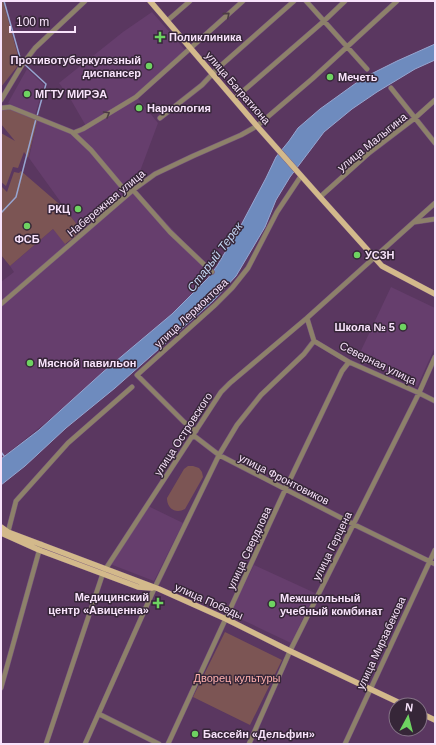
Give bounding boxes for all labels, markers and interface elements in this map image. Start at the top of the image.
scale bar [10,8,75,34]
one-way arrow [222,12,230,20]
text: 100 m [16,15,49,29]
marker: Поликлиника [154,31,166,43]
place label: Поликлиника [169,31,242,43]
street label: улица Багратиона [203,49,273,127]
place label: Противотуберкулезный диспансер [11,54,141,79]
marker: Противотуберкулезный диспансер [144,61,154,71]
place label: Мечеть [338,71,378,83]
marker: Мечеть [325,72,335,82]
place label: МГТУ МИРЭА [35,88,107,100]
marker: МГТУ МИРЭА [22,89,32,99]
place label: Наркология [147,102,211,114]
marker: Наркология [134,103,144,113]
street label: улица Малыгина [335,110,410,174]
one-way arrow [103,111,110,119]
street label: Набережная улица [65,167,148,239]
place label: РКЦ [48,203,70,215]
marker: РКЦ [73,204,83,214]
water label: Старый Терек [184,218,246,294]
marker: ФСБ [22,221,32,231]
place label: ФСБ [14,233,40,245]
place label: УСЗН [365,249,395,261]
marker: УСЗН [352,250,362,260]
street label: улица Лермонтова [152,275,231,350]
place label: Школа № 5 [335,321,395,333]
marker: Школа № 5 [398,322,408,332]
street label: Северная улица [338,339,419,387]
place label: Мясной павильон [38,357,136,369]
marker: Мясной павильон [25,358,35,368]
street label: улица Островского [152,390,214,478]
street label: улица Фронтовиков [237,451,331,507]
street label: улица Свердлова [225,504,274,591]
street label: улица Герцена [310,509,354,582]
street label: улица Победы [173,581,245,622]
place label: Медицинский центр «Авиценна» [48,591,149,616]
place label: Межшкольный учебный комбинат [280,592,383,617]
street label: улица Мирзабекова [354,594,408,691]
marker: Медицинский центр «Авиценна» [152,597,164,609]
marker: Межшкольный учебный комбинат [267,599,277,609]
park label: Дворец культуры [194,672,281,684]
north arrow [388,697,428,737]
text: N [405,701,414,714]
place label: Бассейн «Дельфин» [203,728,315,740]
marker: Бассейн «Дельфин» [190,729,200,739]

